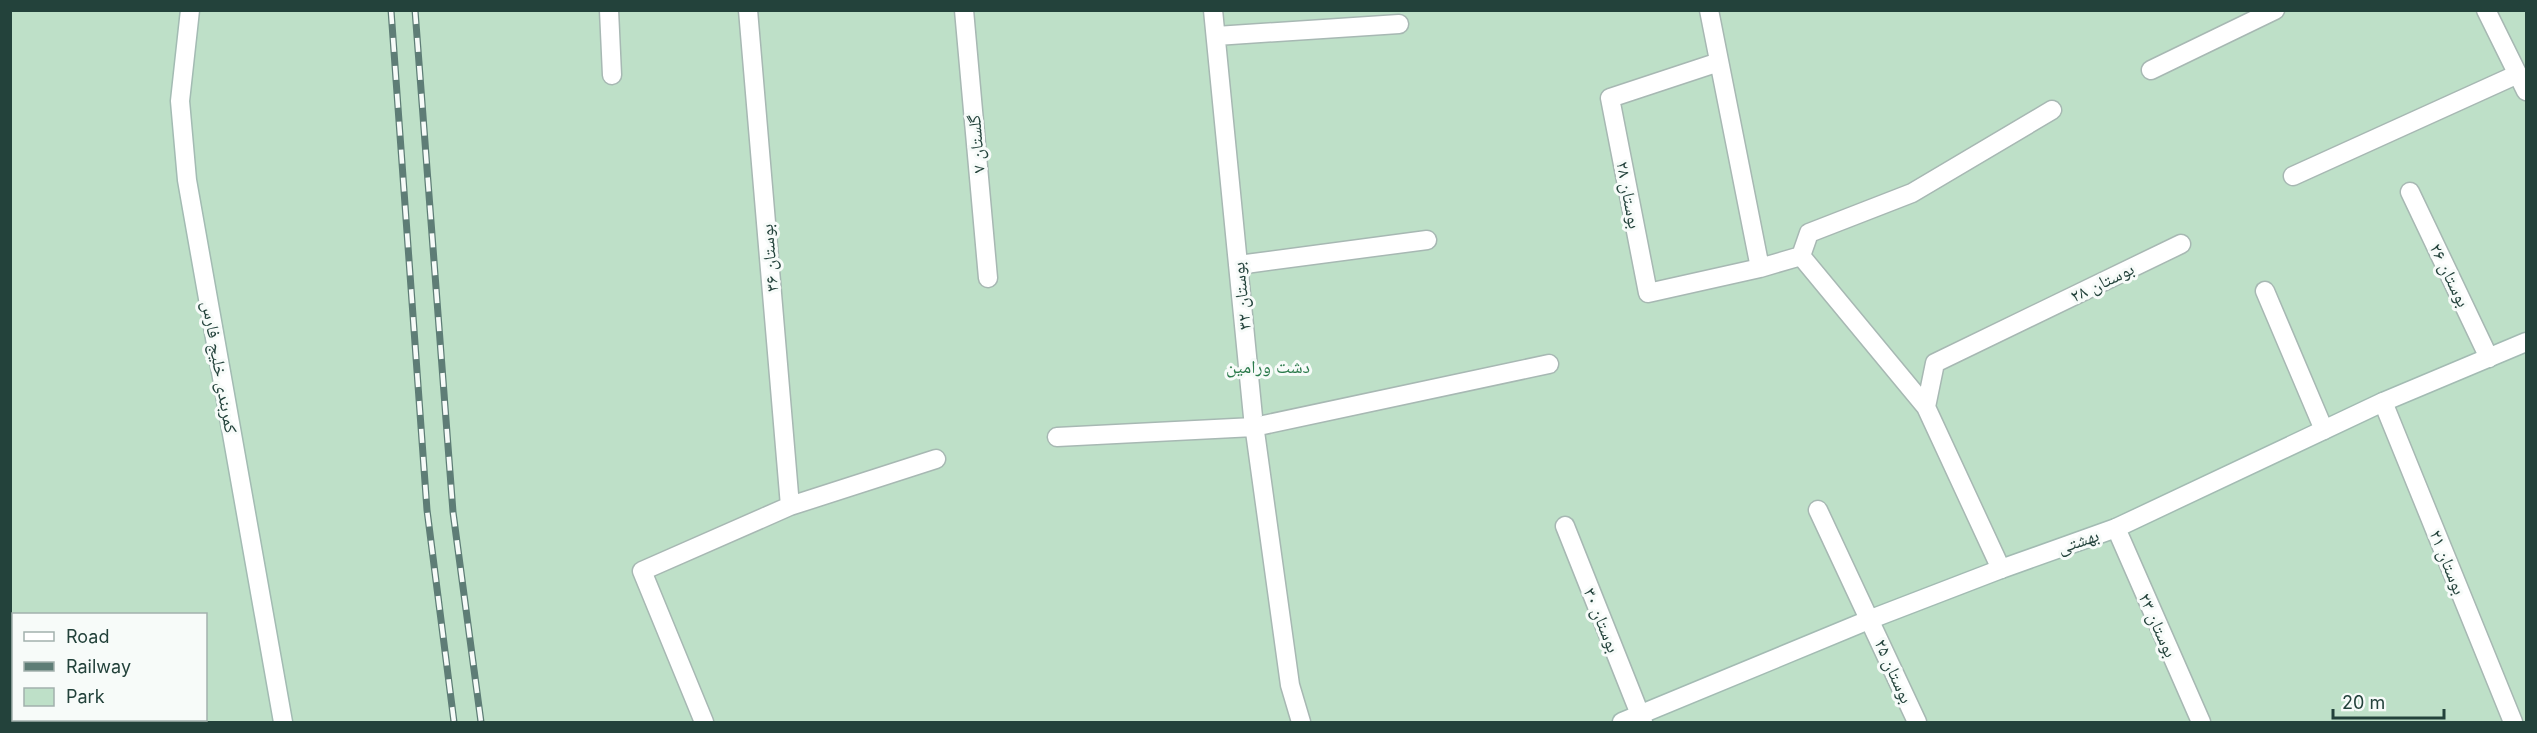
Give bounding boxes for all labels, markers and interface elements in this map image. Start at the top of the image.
street label: گلستان ۷ [963,113,990,174]
street label: بوستان ۲۸ [1611,160,1646,231]
street label: بوستان ۳۶ [756,223,783,293]
street label: بوستان ۲۶ [2425,240,2474,311]
street label: بوستان ۲۸ [2067,258,2138,307]
street label: بوستان ۳۲ [1227,261,1256,331]
street label: کمربندی خلیج فارس [196,299,242,436]
park label: دشت ورامین [1226,356,1310,378]
street label: بهشتی [2054,524,2102,559]
street label: بوستان ۲۱ [2425,527,2470,598]
street label: بوستان ۳۰ [1579,585,1624,656]
street label: بوستان ۲۳ [2134,590,2181,661]
legend [12,613,207,721]
text: Road [66,626,109,647]
street label: بوستان ۲۵ [1870,636,1917,707]
text: Railway [66,656,131,677]
scale bar [2333,682,2444,720]
text: Park [66,686,105,707]
text: 20 m [2342,692,2385,713]

